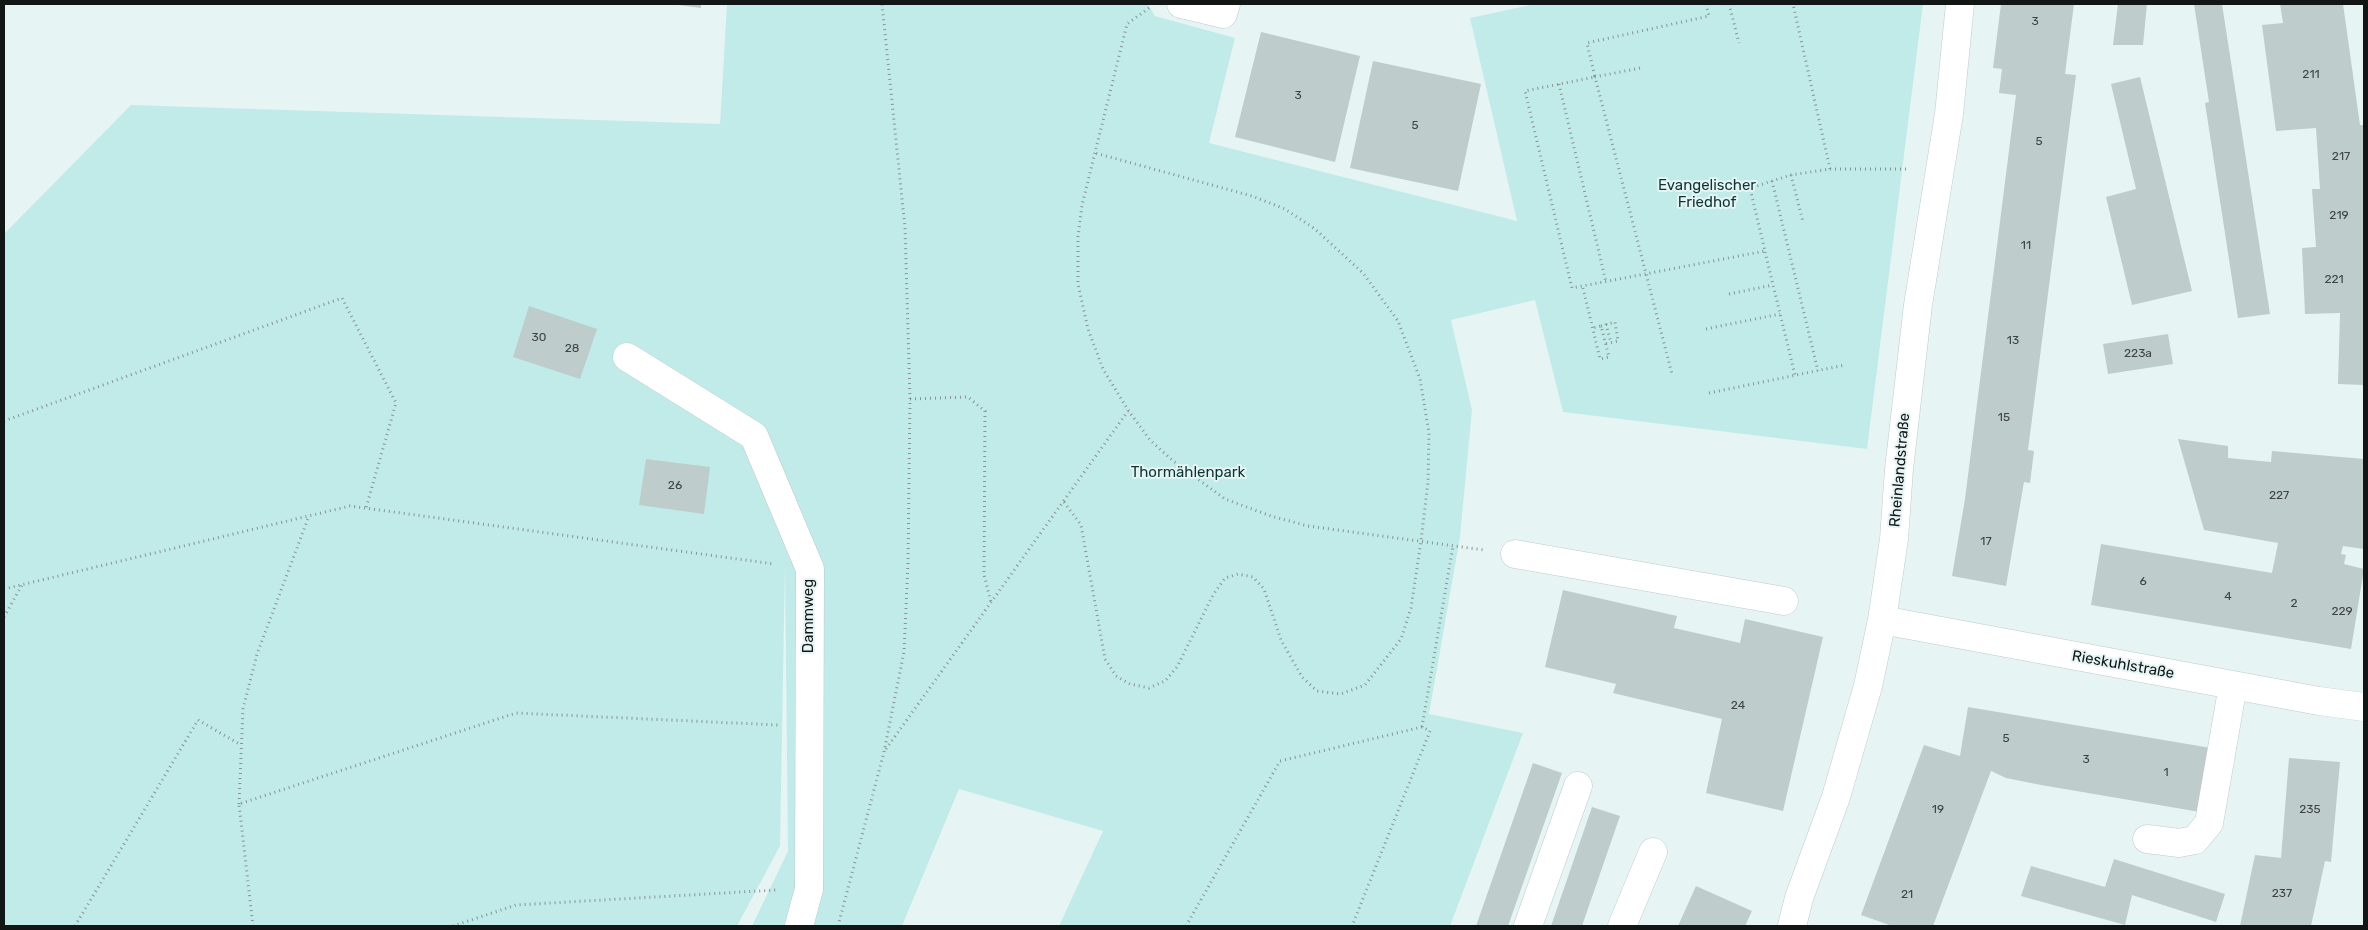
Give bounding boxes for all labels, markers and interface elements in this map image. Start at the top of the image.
house number: 3 [2031,15,2039,29]
house number: 211 [2302,68,2320,82]
house number: 3 [1294,89,1302,103]
house number: 5 [1411,119,1419,133]
house number: 5 [2035,135,2043,149]
house number: 217 [2332,150,2350,164]
park label: Evangelischer Friedhof [1658,177,1756,212]
house number: 219 [2329,209,2349,223]
house number: 11 [2021,239,2031,253]
house number: 221 [2324,273,2344,287]
house number: 30 [532,331,546,345]
house number: 13 [2007,334,2019,348]
house number: 28 [565,342,579,356]
house number: 223a [2124,347,2152,361]
house number: 15 [1998,411,2010,425]
street label: Rheinlandstraße [1886,412,1914,528]
park label: Thormählenpark [1131,464,1245,482]
house number: 26 [668,479,682,493]
house number: 227 [2269,489,2289,503]
house number: 17 [1980,535,1992,549]
house number: 6 [2139,575,2147,589]
street label: Dammweg [800,579,818,653]
house number: 4 [2224,590,2232,604]
house number: 2 [2290,597,2298,611]
house number: 229 [2331,605,2353,619]
street label: Rieskuhlstraße [2070,647,2176,683]
house number: 24 [1731,699,1745,713]
house number: 5 [2002,732,2010,746]
house number: 3 [2082,753,2090,767]
house number: 1 [2163,766,2169,780]
house number: 19 [1932,803,1944,817]
house number: 235 [2299,803,2321,817]
house number: 237 [2272,887,2292,901]
house number: 21 [1901,888,1913,902]

